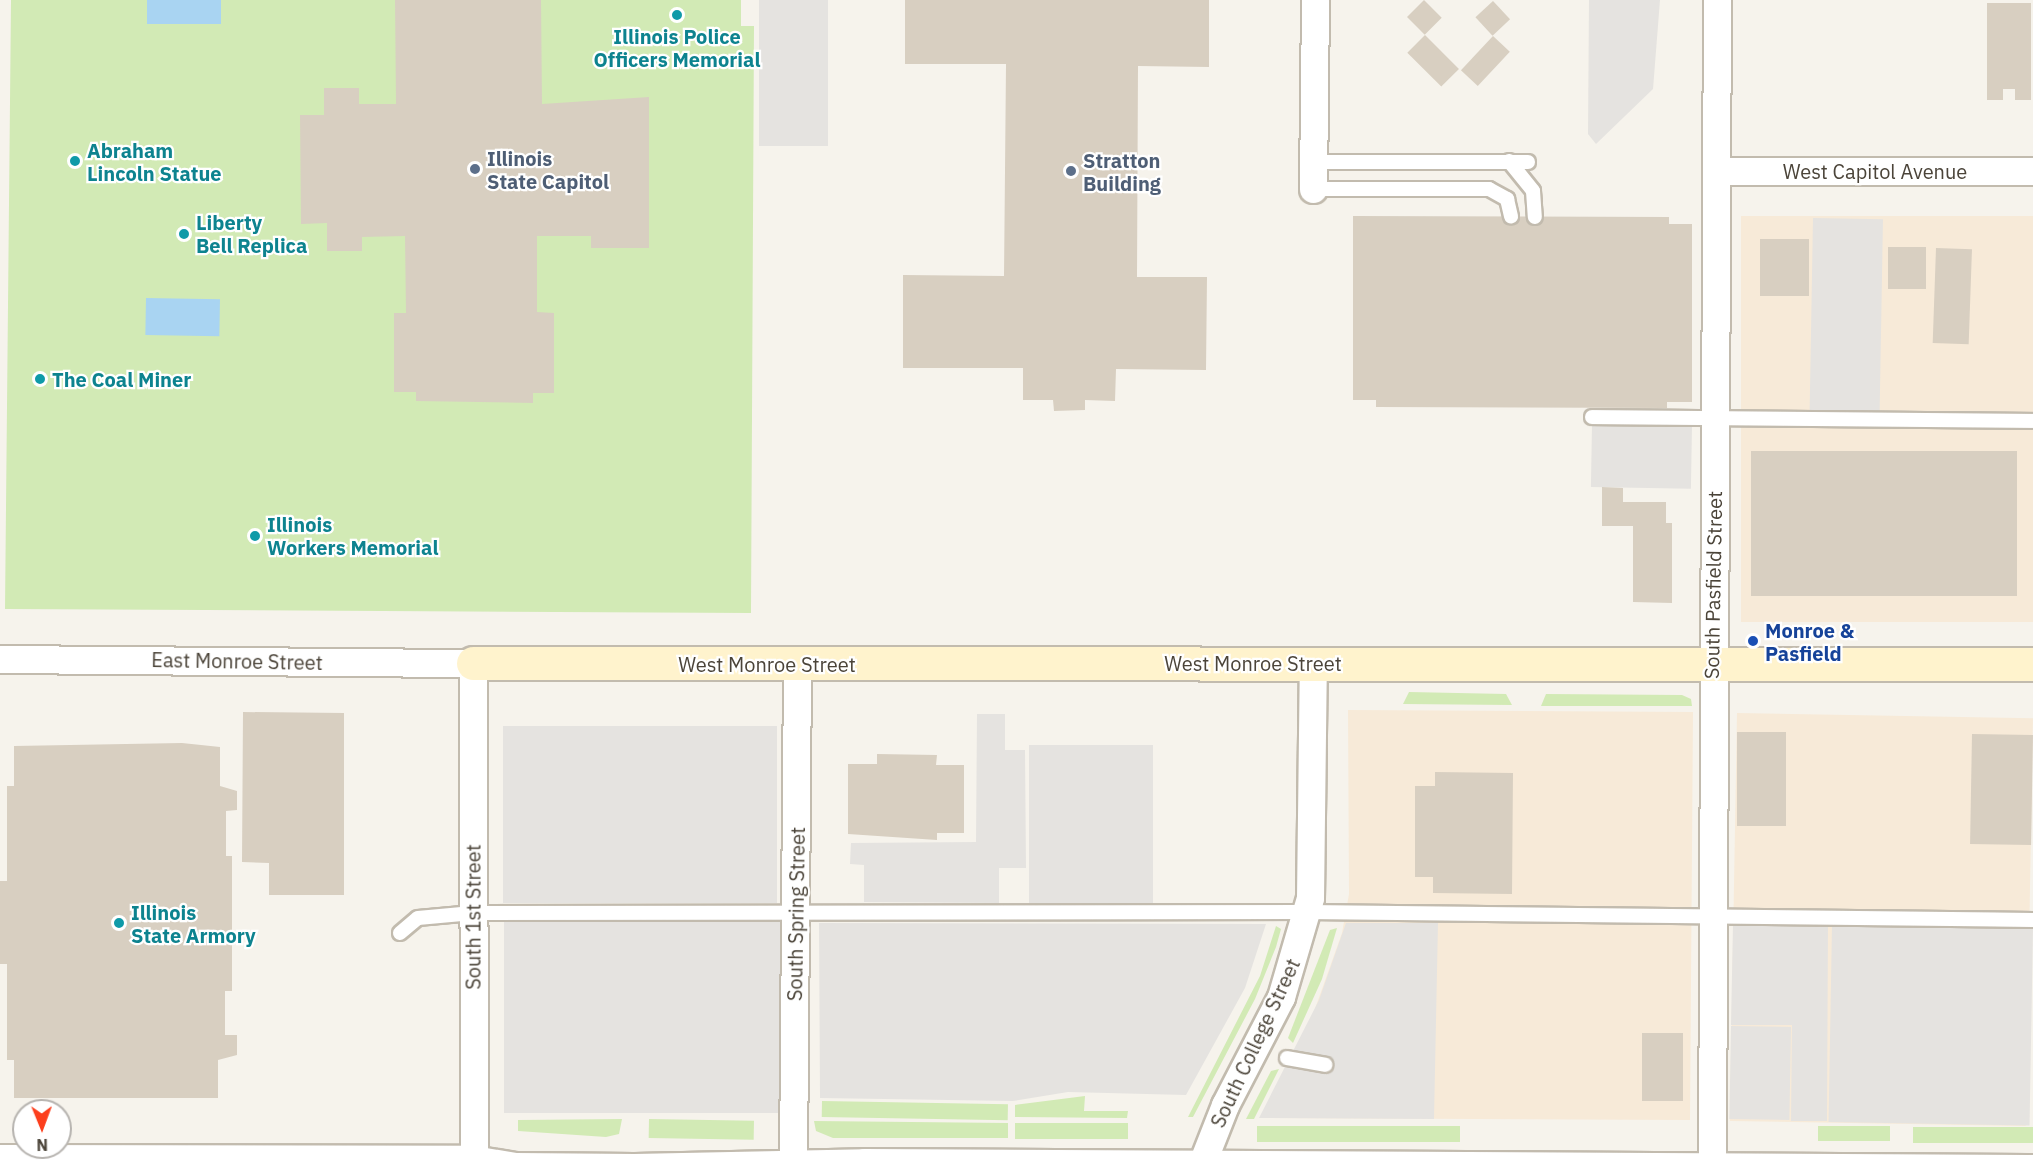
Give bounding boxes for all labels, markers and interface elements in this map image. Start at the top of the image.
marker: Illinois Police Officers Memorial [670,8,684,22]
place label: Illinois Police Officers Memorial [594,24,760,71]
place label: Abraham Lincoln Statue [87,138,222,185]
place label: Illinois State Capitol [487,146,609,193]
place label: Stratton Building [1083,148,1161,195]
marker: Abraham Lincoln Statue [68,154,82,168]
street label: West Capitol Avenue [1783,159,1967,183]
marker: Illinois State Capitol [468,162,482,176]
marker: Stratton Building [1064,164,1078,178]
place label: Liberty Bell Replica [196,210,307,257]
marker: Liberty Bell Replica [177,227,191,241]
place label: The Coal Miner [52,367,191,391]
marker: The Coal Miner [33,372,47,386]
street label: South Pasfield Street [1699,491,1727,679]
place label: Illinois Workers Memorial [267,512,438,559]
marker: Illinois Workers Memorial [248,529,262,543]
place label: Monroe & Pasfield [1765,618,1854,665]
marker: Monroe & Pasfield [1746,634,1760,648]
street label: East Monroe Street [151,648,323,674]
street label: West Monroe Street [1164,651,1342,675]
street label: West Monroe Street [678,652,856,676]
street label: South Spring Street [782,827,810,1001]
street label: South 1st Street [461,844,485,990]
place label: Illinois State Armory [131,900,256,947]
marker: Illinois State Armory [112,916,126,930]
street label: South College Street [1205,955,1305,1131]
north arrow [12,1099,72,1159]
text: N [36,1135,48,1155]

